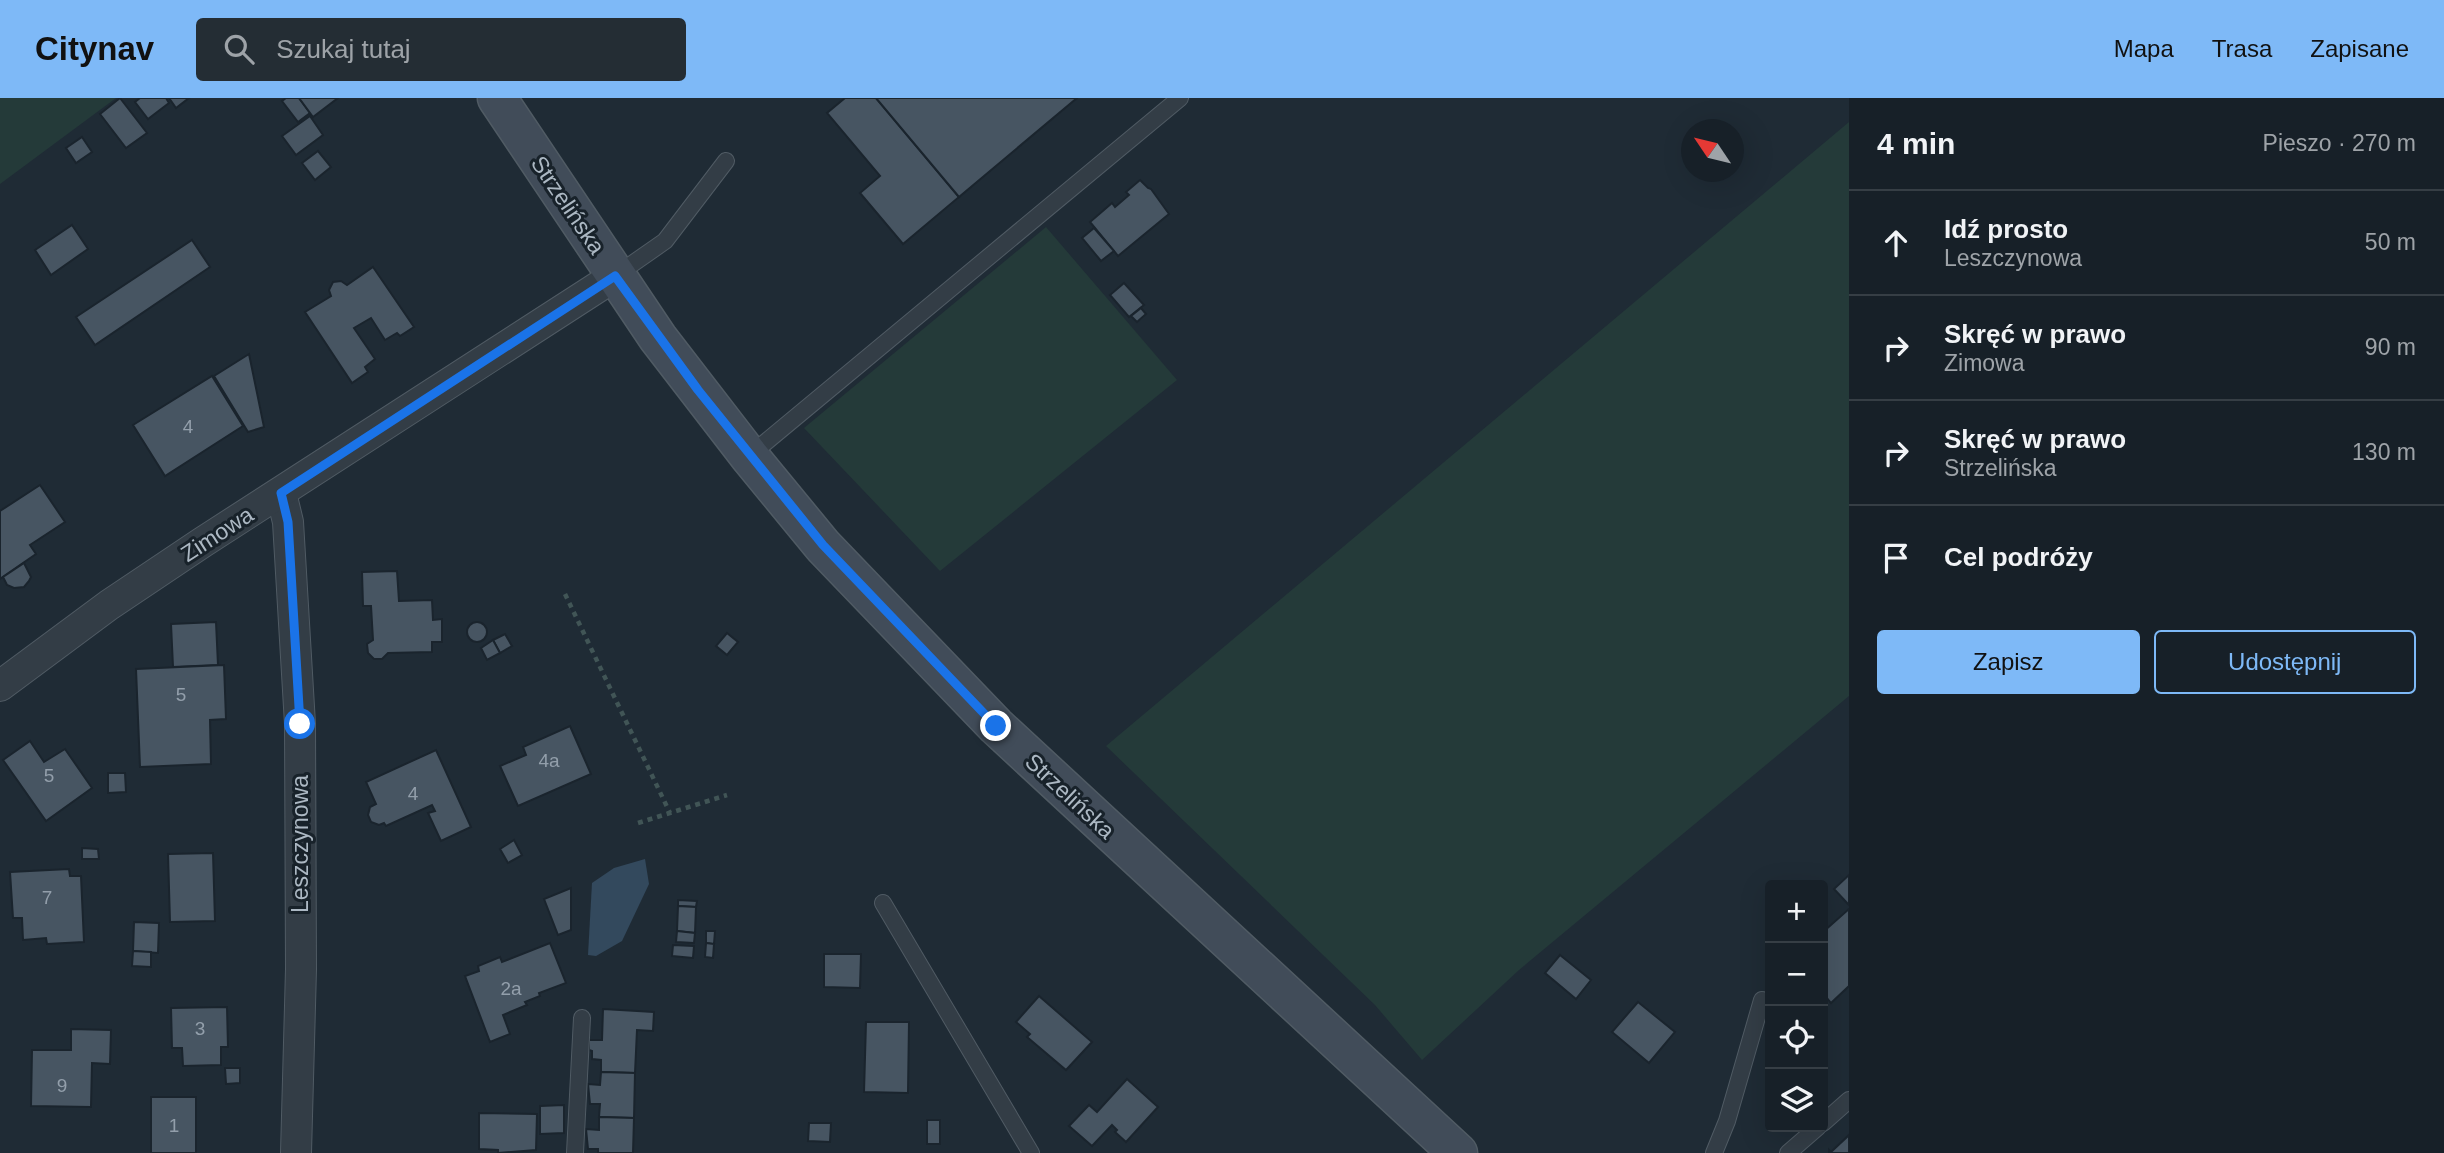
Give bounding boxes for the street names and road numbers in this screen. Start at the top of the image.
street label: Strzelińska [526,151,610,259]
street label: Zimowa [176,501,258,567]
street label: Strzelińska [1020,748,1120,844]
street label: Leszczynowa [287,775,313,913]

